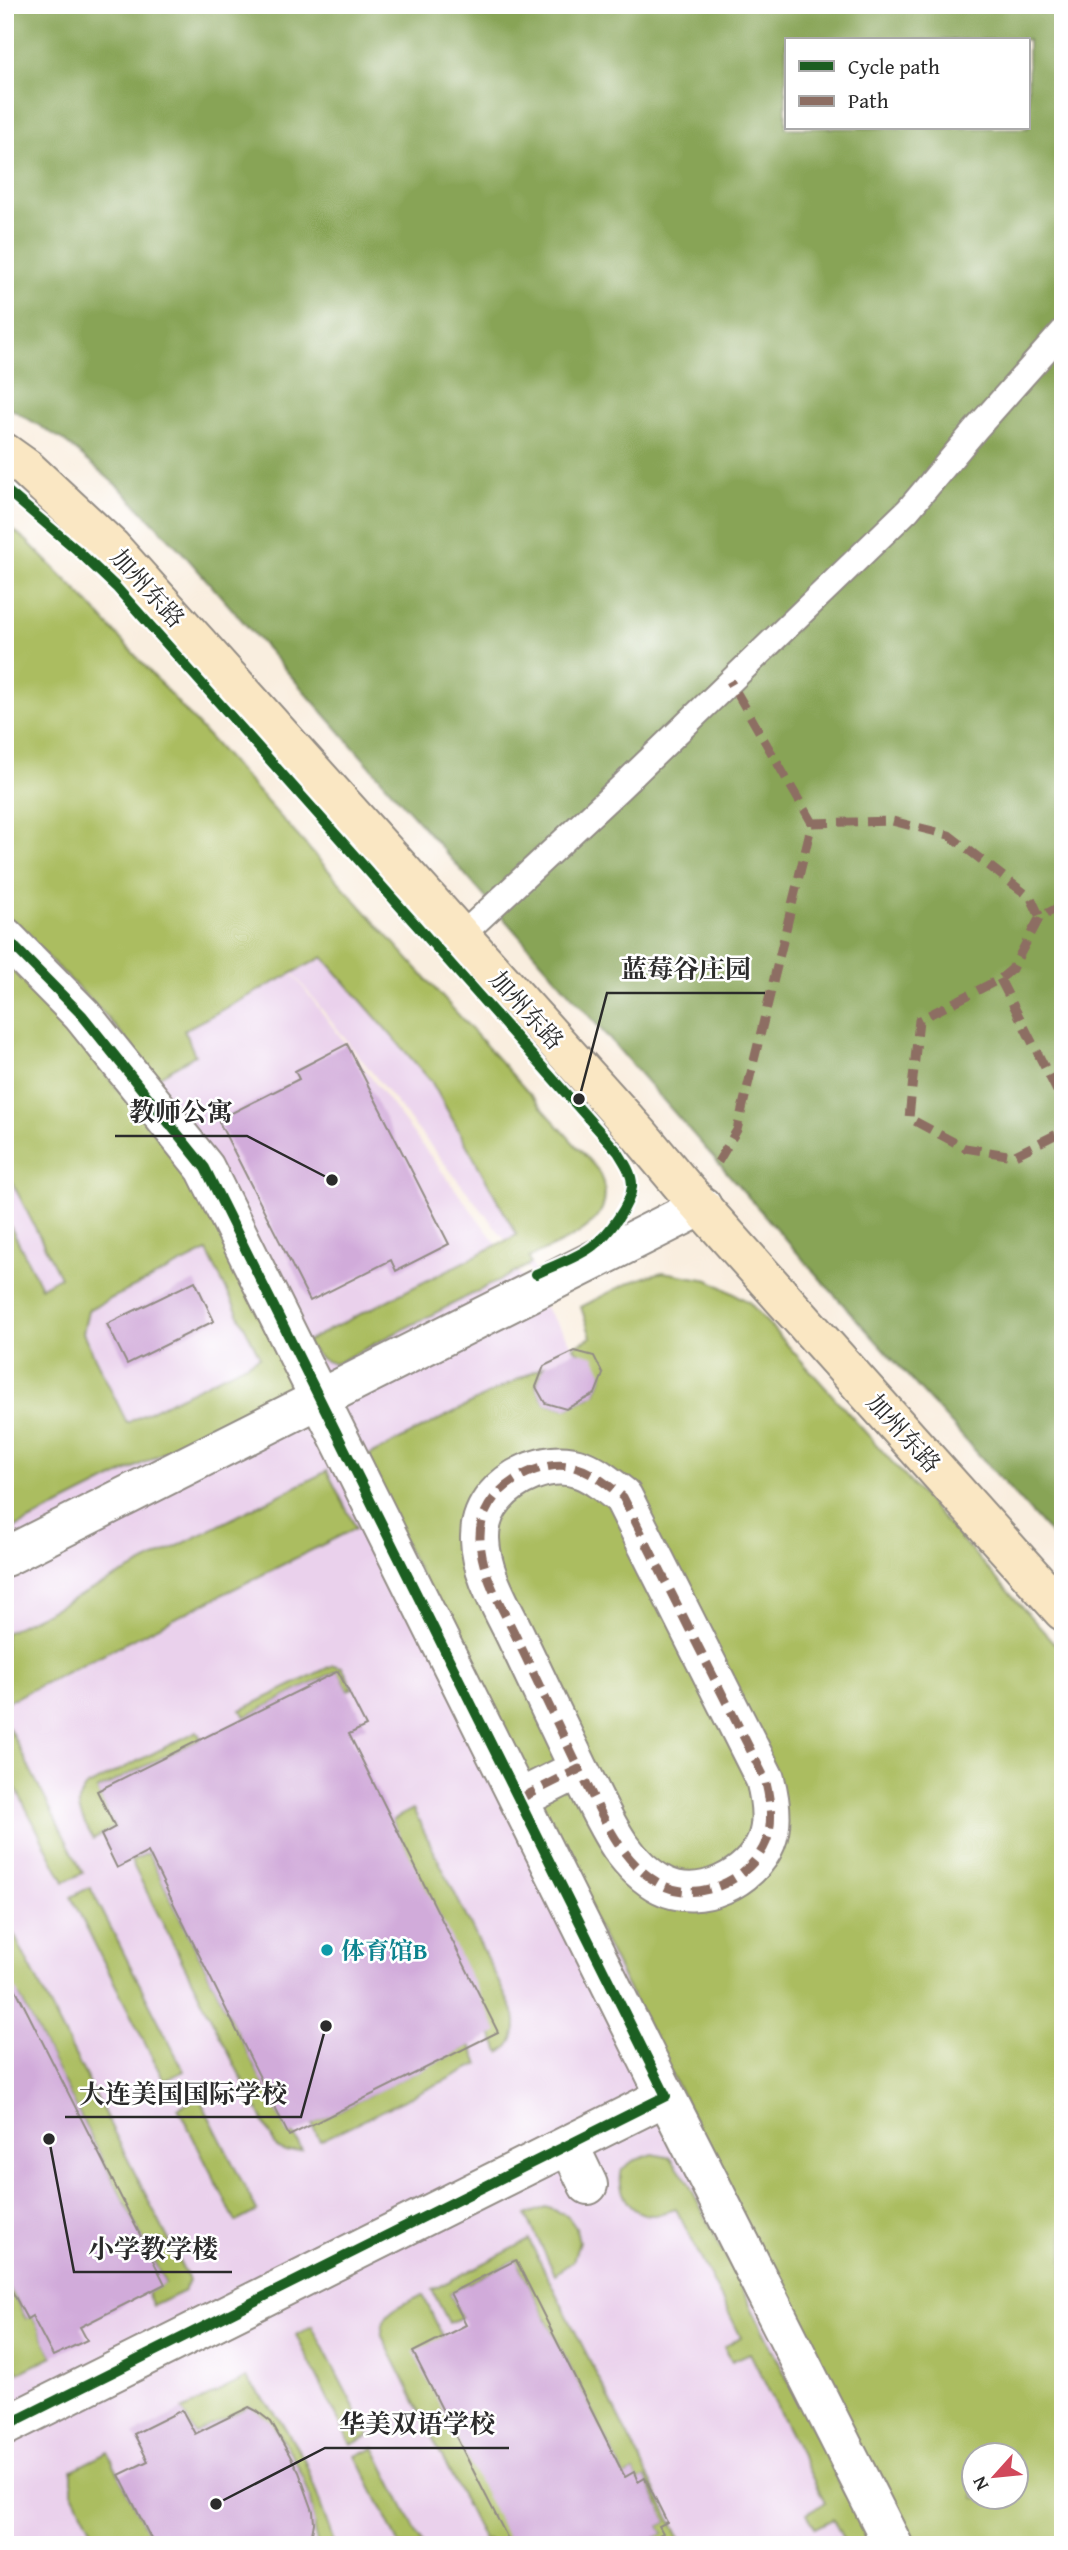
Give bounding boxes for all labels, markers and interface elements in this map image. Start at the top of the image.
legend [785,38,1030,130]
text: Cycle path [848,51,940,82]
text: Path [848,85,889,116]
street label: 加州东路 [103,541,193,635]
callout: 蓝莓谷庄园 [607,946,765,993]
text: 蓝莓谷庄园 [621,949,751,988]
street label: 加州东路 [482,963,572,1057]
callout: 教师公寓 [115,1089,247,1136]
text: 教师公寓 [129,1092,233,1131]
street label: 加州东路 [859,1386,949,1480]
place label: 体育馆B [341,1933,428,1968]
marker: 体育馆B [319,1942,335,1958]
callout: 大连美国国际学校 [65,2070,301,2117]
text: 大连美国国际学校 [79,2074,287,2113]
callout: 小学教学楼 [74,2225,232,2272]
text: 小学教学楼 [88,2229,218,2268]
callout: 华美双语学校 [325,2401,509,2448]
text: 华美双语学校 [339,2404,495,2443]
north arrow [960,2442,1030,2512]
text: N [964,2471,995,2496]

